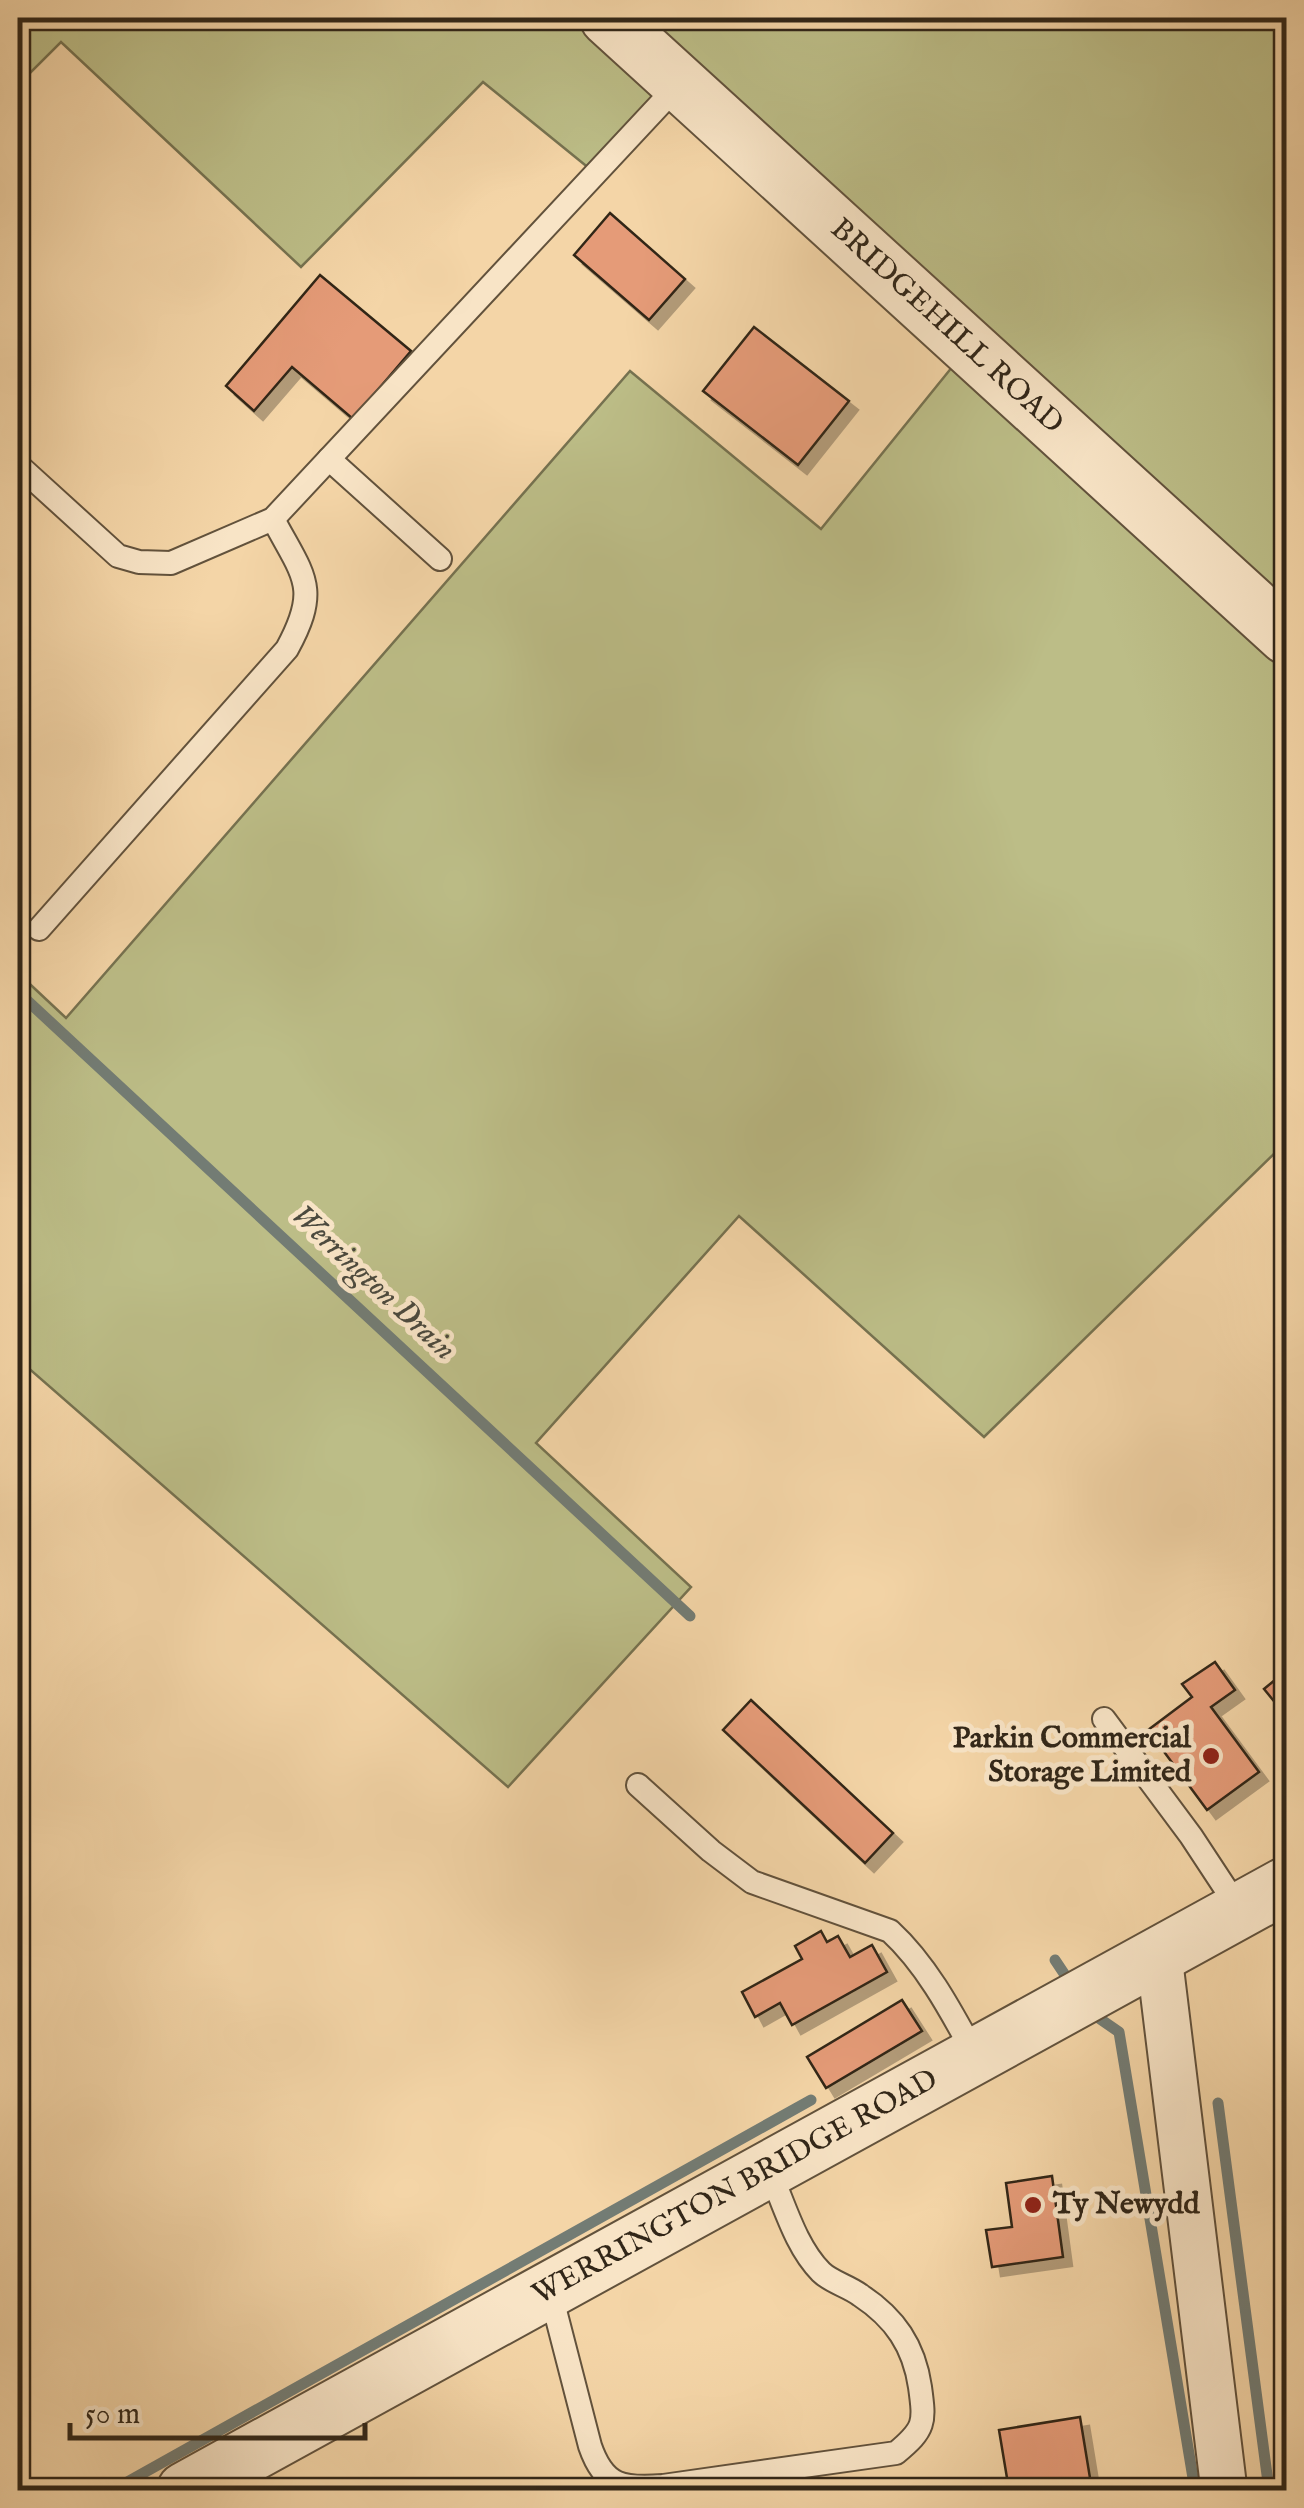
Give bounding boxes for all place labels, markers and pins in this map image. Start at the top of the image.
place label: Parkin Commercial Storage Limited [953,1720,1192,1792]
marker: Parkin Commercial Storage Limited [1200,1745,1222,1767]
place label: Ty Newydd [1052,2186,1200,2224]
marker: Ty Newydd [1022,2194,1044,2216]

